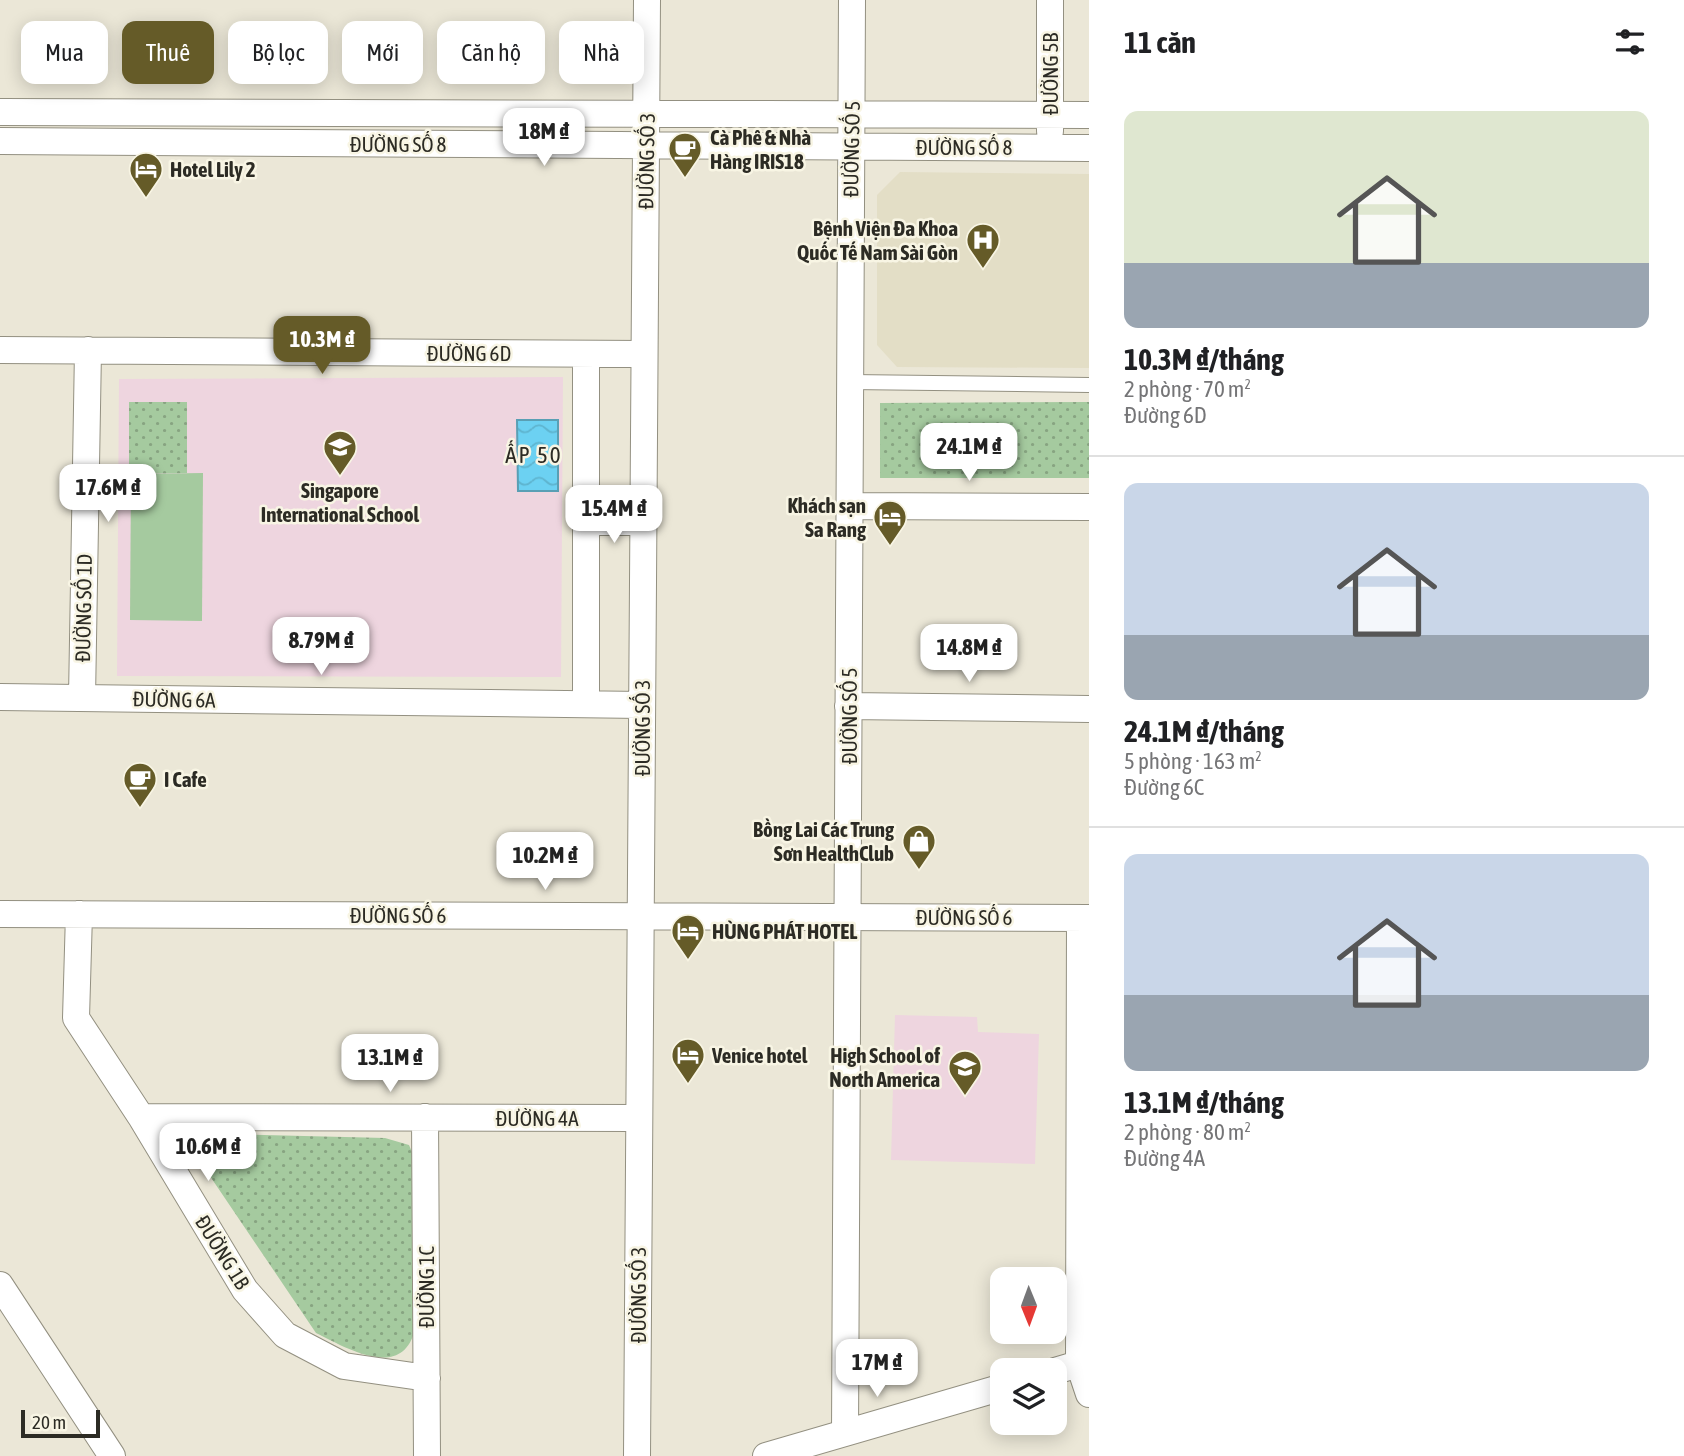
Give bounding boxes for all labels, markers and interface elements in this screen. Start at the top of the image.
chip: Mua [21,21,108,84]
chip: Thuê [122,21,214,84]
chip: Bộ lọc [228,21,328,84]
chip: Mới [342,21,423,84]
chip: Căn hộ [437,21,545,84]
chip: Nhà [559,21,644,84]
icon: filters [1611,23,1649,61]
text: 11 căn [1124,25,1196,59]
street label: ĐƯỜNG 5B [1038,33,1062,115]
street label: ĐƯỜNG SỐ 5 [837,100,864,198]
pin: 18M ₫ [495,108,593,168]
street label: ĐƯỜNG SỐ 3 [632,112,659,210]
text: 18M ₫ [519,118,569,144]
place label: Cà Phê & Nhà Hàng IRIS18 [710,125,811,173]
cafe icon: Cà Phê & Nhà Hàng IRIS18 [666,130,704,179]
street label: ĐƯỜNG SỐ 8 [350,131,446,156]
street label: ĐƯỜNG SỐ 8 [916,134,1012,159]
hotel icon: Hotel Lily 2 [127,150,165,199]
place label: Hotel Lily 2 [170,157,256,181]
icon: home [1324,157,1450,283]
place label: Bệnh Viện Đa Khoa Quốc Tế Nam Sài Gòn [797,216,958,264]
hospital icon: Bệnh Viện Đa Khoa Quốc Tế Nam Sài Gòn [964,221,1002,270]
pin: 10.3M ₫ [257,316,387,376]
text: 10.3M ₫ [289,326,355,352]
street label: ĐƯỜNG 6D [427,341,511,365]
text: 10.3M ₫/tháng [1124,342,1284,376]
text: 2 phòng · 70 m² [1124,376,1251,402]
text: Đường 6D [1124,402,1207,428]
pin: 24.1M ₫ [904,424,1034,483]
school or university icon: Singapore International School [321,428,359,477]
text: 24.1M ₫ [936,433,1002,459]
district label: ẤP 50 [505,440,563,468]
pin: 17.6M ₫ [43,464,173,524]
text: 17.6M ₫ [75,474,141,500]
place label: Singapore International School [261,478,420,526]
pin: 15.4M ₫ [549,486,679,545]
place label: Khách sạn Sa Rang [788,493,867,541]
text: 15.4M ₫ [581,495,647,521]
hotel icon: Khách sạn Sa Rang [871,498,909,547]
icon: home [1324,529,1450,655]
street label: ĐƯỜNG SỐ 1D [69,554,96,662]
pin: 8.79M ₫ [256,618,386,677]
pin: 14.8M ₫ [904,624,1034,684]
text: 8.79M ₫ [288,627,354,653]
text: 14.8M ₫ [936,634,1002,660]
street label: ĐƯỜNG SỐ 5 [836,668,861,764]
street label: ĐƯỜNG SỐ 3 [629,680,654,776]
street label: ĐƯỜNG 6A [132,686,216,712]
text: 24.1M ₫/tháng [1124,714,1284,748]
text: 5 phòng · 163 m² [1124,748,1262,774]
cafe icon: I Cafe [121,760,159,809]
place label: I Cafe [164,767,207,791]
text: Đường 6C [1124,774,1204,800]
place label: Bồng Lai Các Trung Sơn HealthClub [753,817,895,865]
shop icon: Bồng Lai Các Trung Sơn HealthClub [900,822,938,871]
pin: 10.2M ₫ [480,832,610,892]
text: 10.2M ₫ [512,842,578,868]
icon: home [1324,900,1450,1026]
street label: ĐƯỜNG SỐ 6 [350,902,446,927]
street label: ĐƯỜNG SỐ 6 [916,904,1012,929]
hotel icon: HÙNG PHÁT HOTEL [669,912,707,961]
place label: HÙNG PHÁT HOTEL [712,919,857,943]
pin: 13.1M ₫ [325,1034,455,1094]
hotel icon: Venice hotel [669,1036,707,1085]
place label: Venice hotel [711,1043,808,1067]
place label: High School of North America [829,1043,940,1091]
text: 13.1M ₫ [357,1044,423,1070]
school or university icon: High School of North America [946,1048,984,1097]
text: 13.1M ₫/tháng [1124,1085,1284,1119]
street label: ĐƯỜNG 4A [496,1106,579,1130]
text: 2 phòng · 80 m² [1124,1119,1251,1145]
pin: 10.6M ₫ [143,1124,273,1183]
text: 10.6M ₫ [175,1133,241,1159]
text: Đường 4A [1124,1145,1205,1171]
street label: ĐƯỜNG 1B [191,1211,255,1293]
street label: ĐƯỜNG 1C [414,1245,438,1328]
street label: ĐƯỜNG SỐ 3 [625,1247,650,1343]
north arrow [990,1267,1068,1344]
map controls [990,1267,1067,1435]
pin: 17M ₫ [828,1340,926,1399]
text: 17M ₫ [852,1349,902,1375]
button: layers [990,1358,1067,1435]
scale bar [21,1407,100,1439]
text: 20 m [32,1411,66,1433]

